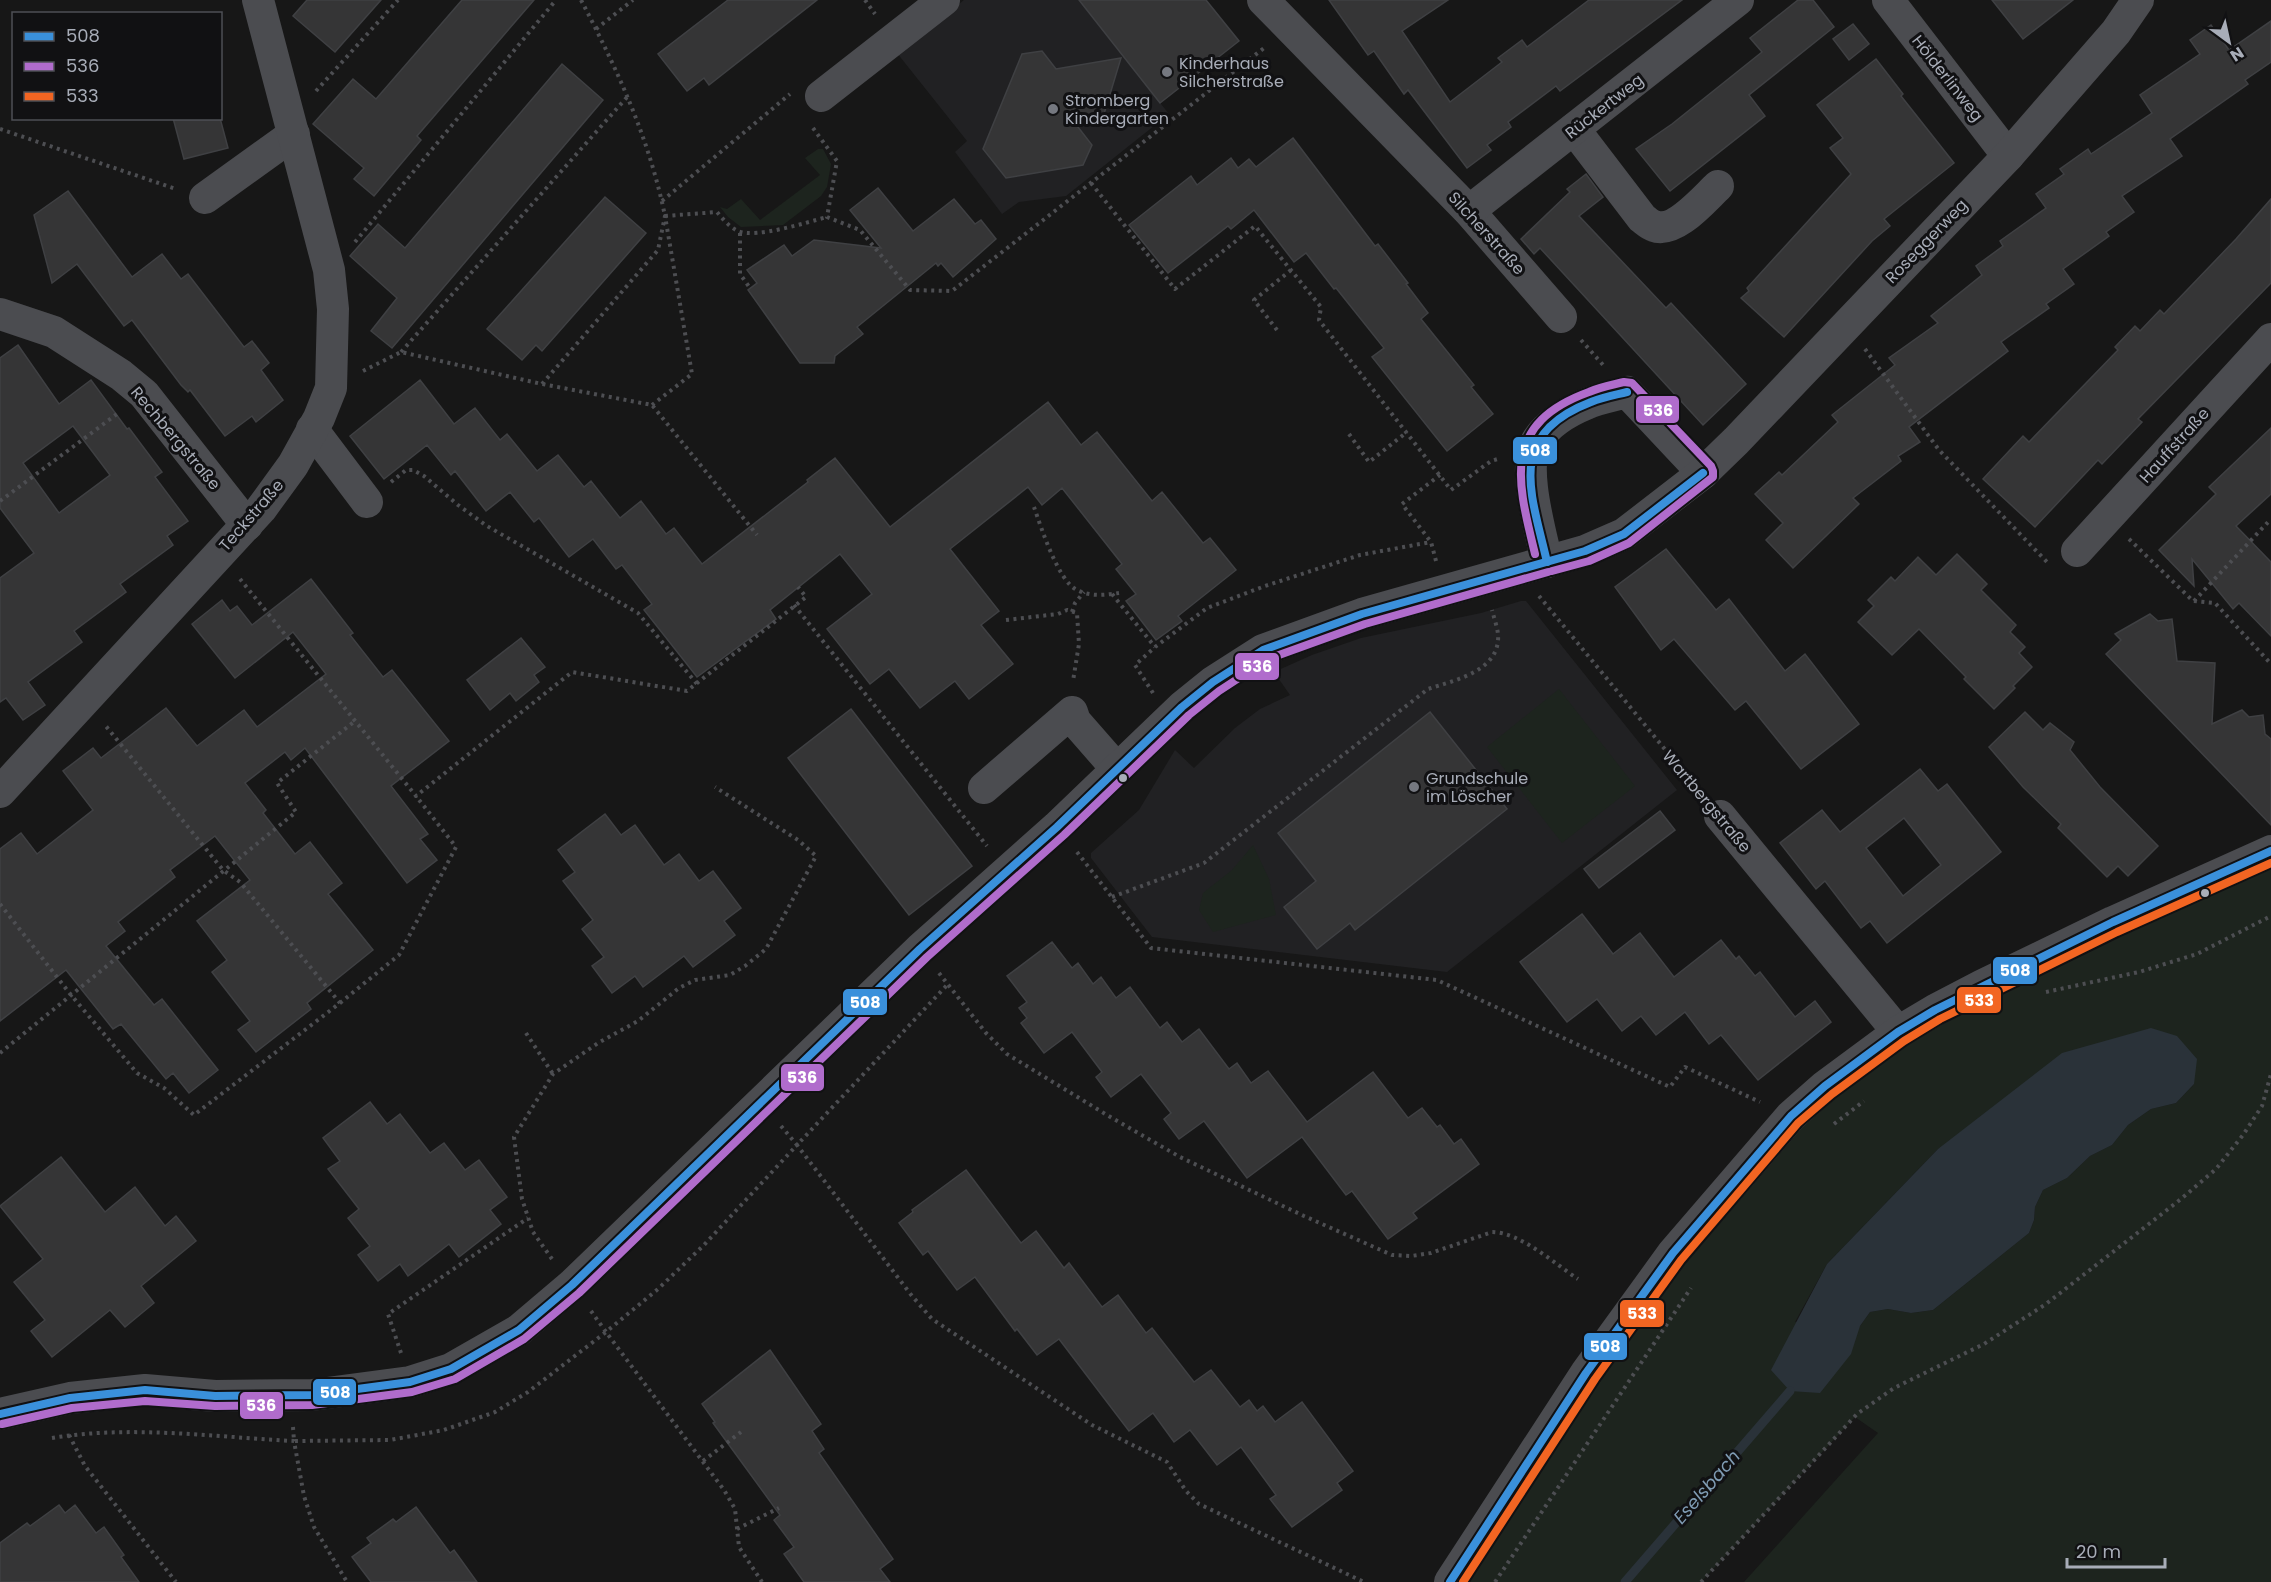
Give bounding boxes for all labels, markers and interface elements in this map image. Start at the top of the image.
legend [12,12,222,120]
north arrow [2199,12,2259,72]
text: 508 [66,23,100,48]
street label: Hölderlinweg [1907,30,1989,126]
text: N [2226,41,2248,67]
place label: Kinderhaus Silcherstraße [1179,52,1284,93]
text: 536 [66,53,99,78]
marker: Kinderhaus Silcherstraße [1160,65,1174,79]
street label: Rückertweg [1560,69,1648,144]
text: 533 [66,83,99,108]
place label: Stromberg Kindergarten [1065,89,1169,130]
marker: Stromberg Kindergarten [1046,102,1060,116]
street label: Silcherstraße [1443,187,1530,280]
street label: Roseggerweg [1880,194,1973,289]
street label: Rechbergstraße [125,382,226,495]
line badge: 536 [1635,395,1680,424]
text: 536 [1643,399,1673,422]
street label: Hauffstraße [2134,402,2215,488]
line badge: 508 [1512,436,1558,465]
text: 508 [1519,439,1551,462]
street label: Teckstraße [214,474,289,556]
line badge: 536 [1234,652,1280,681]
text: 536 [1242,655,1272,678]
street label: Wartbergstraße [1657,745,1756,858]
place label: Grundschule im Löscher [1426,767,1528,808]
unlabelled marker [1117,772,1129,784]
marker: Grundschule im Löscher [1407,780,1421,794]
unlabelled marker [2199,887,2211,899]
line badge: 508 [1992,956,2038,985]
text: 508 [1999,959,2031,982]
line badge: 533 [1956,986,2002,1014]
line badge: 508 [842,988,888,1016]
text: 533 [1964,989,1994,1012]
text: 508 [849,991,881,1014]
line badge: 536 [780,1063,825,1092]
text: 536 [787,1066,817,1089]
line badge: 533 [1619,1299,1665,1328]
text: 533 [1627,1302,1657,1325]
line badge: 508 [1583,1332,1628,1361]
text: 508 [1589,1335,1621,1358]
line badge: 508 [312,1378,357,1406]
text: 508 [319,1381,351,1404]
line badge: 536 [239,1391,284,1420]
text: 536 [246,1394,276,1417]
water label: Eselsbach [1668,1444,1746,1529]
scale bar [2067,1531,2164,1569]
text: 20 m [2076,1539,2121,1564]

